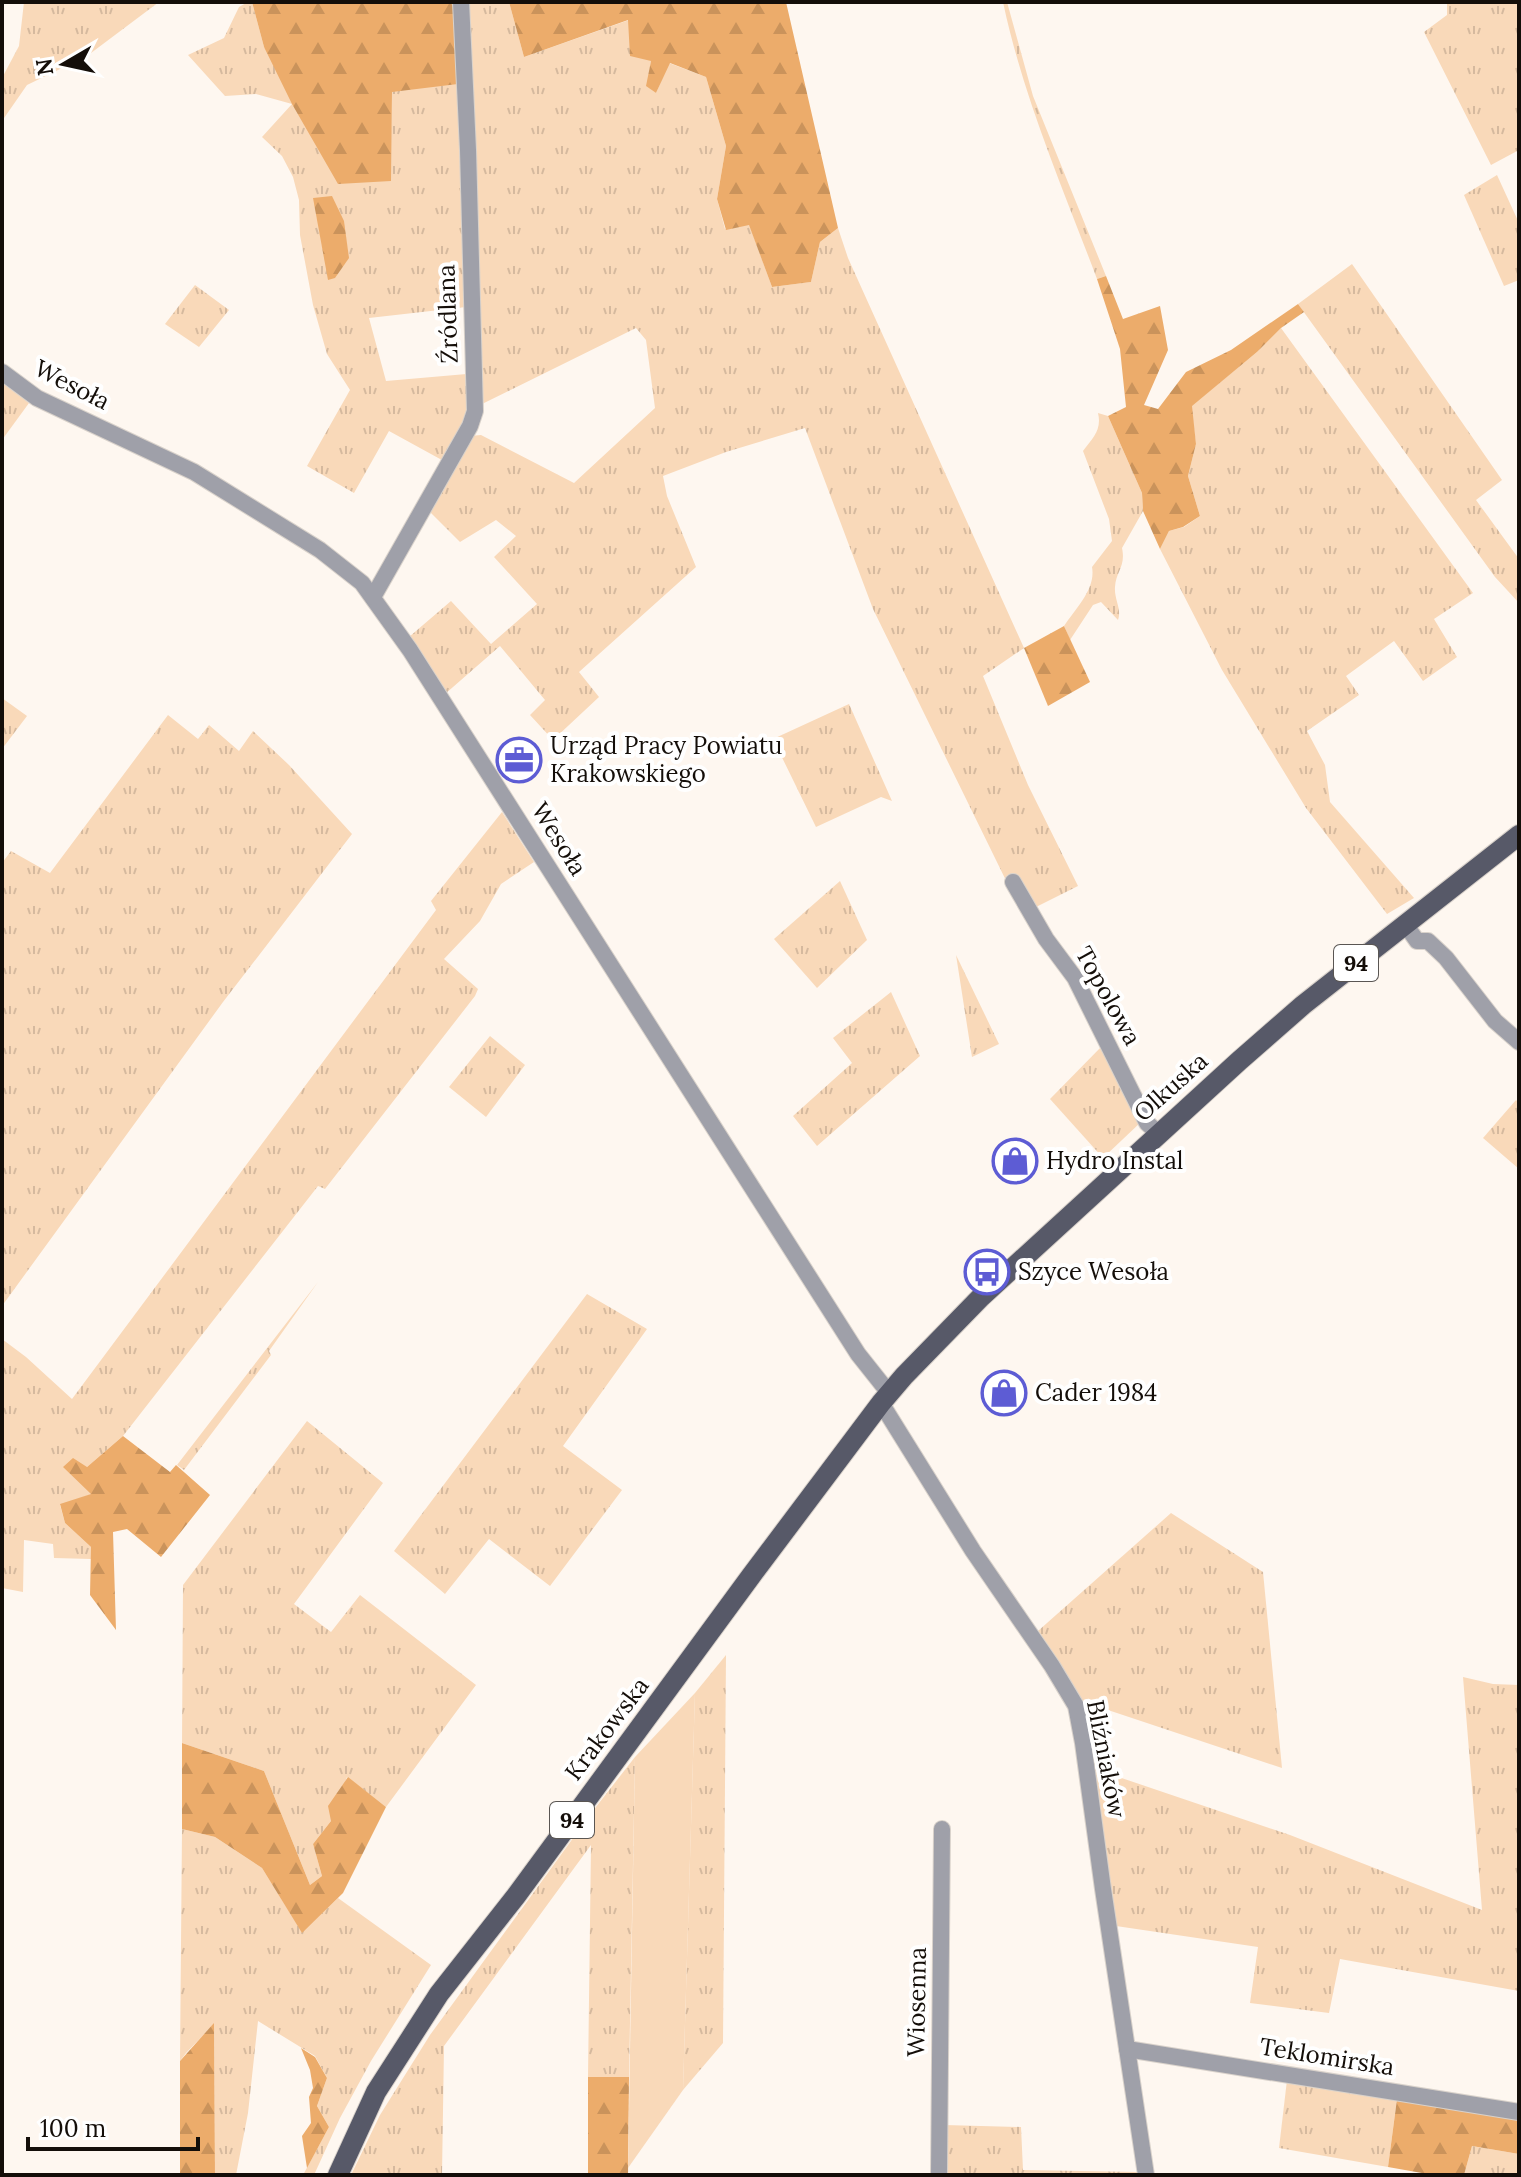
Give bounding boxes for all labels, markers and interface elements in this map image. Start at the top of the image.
north arrow [24,24,104,104]
text: N [29,57,59,78]
street label: Źródlana [430,264,465,364]
street label: Wesoła [29,352,115,417]
place label: Urząd Pracy Powiatu Krakowskiego [550,730,782,789]
office icon: Urząd Pracy Powiatu Krakowskiego [495,736,543,784]
street label: Wesoła [525,796,594,881]
street label: Topolowa [1069,941,1148,1051]
road number: 94 [1334,945,1378,981]
street label: Olkuska [1127,1045,1214,1128]
shop icon: Hydro Instal [991,1137,1039,1185]
place label: Hydro Instal [1046,1145,1183,1176]
bus stop icon: Szyce Wesoła [963,1248,1011,1296]
place label: Szyce Wesoła [1018,1256,1169,1287]
shop icon: Cader 1984 [980,1369,1028,1417]
place label: Cader 1984 [1035,1377,1157,1408]
street label: Krakowska [558,1671,655,1786]
street label: Bliźniaków [1080,1697,1133,1821]
road number: 94 [550,1802,594,1838]
street label: Wiosenna [900,1947,933,2057]
street label: Teklomirska [1258,2031,1396,2082]
scale bar [28,2101,198,2151]
text: 100 m [40,2113,106,2144]

